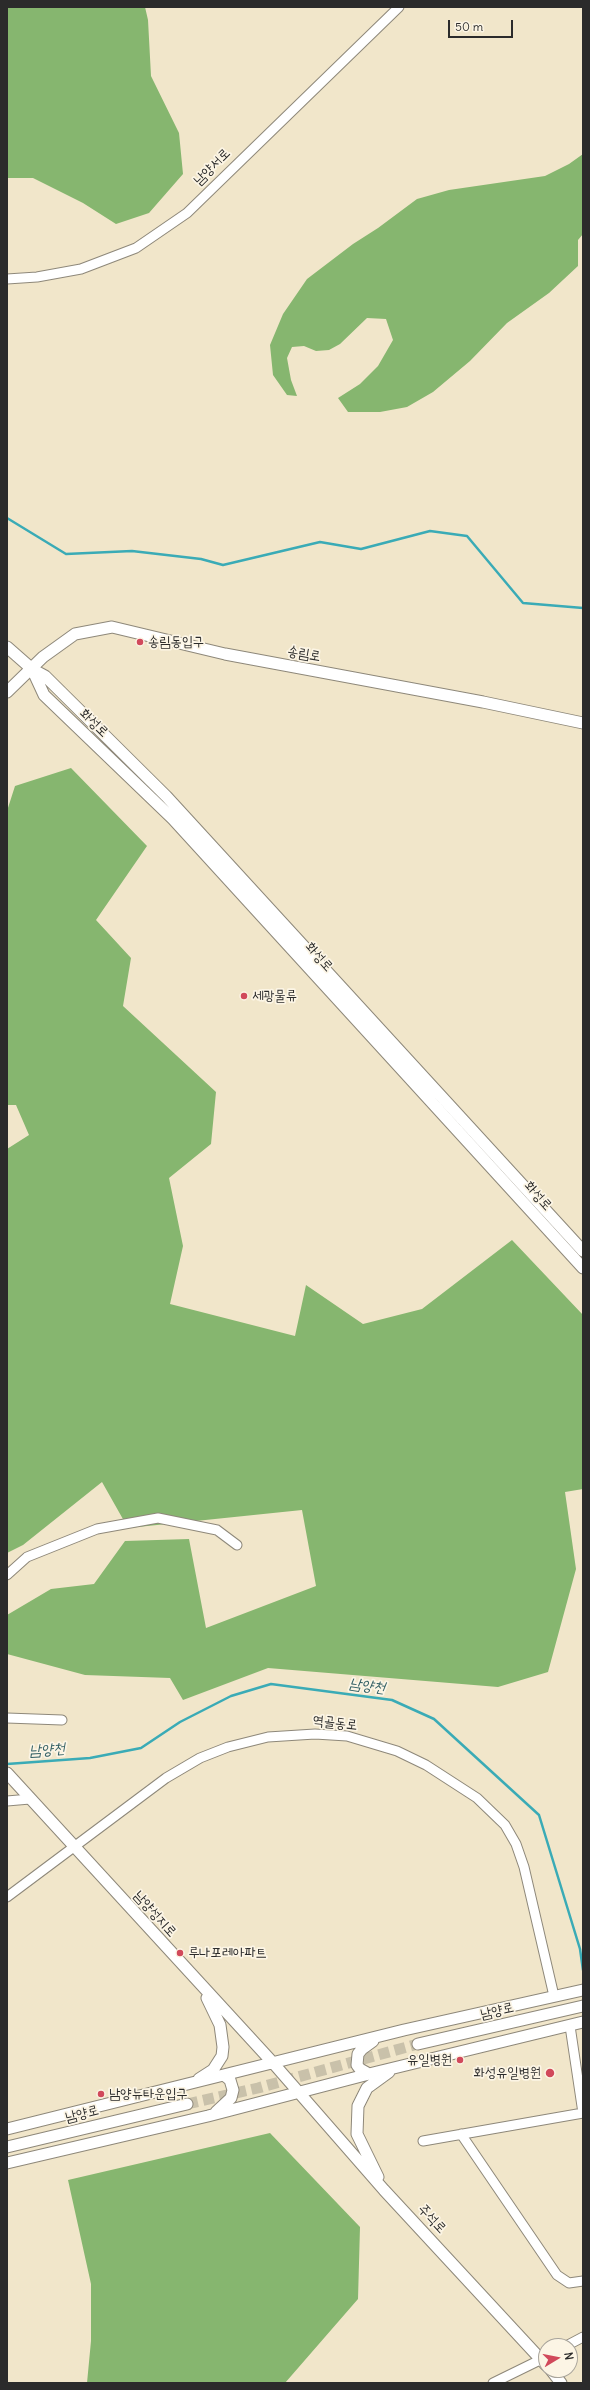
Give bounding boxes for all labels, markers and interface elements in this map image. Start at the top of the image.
scale bar [450,12,515,38]
text: 50 m [455,19,483,34]
street label: 남양서로 [190,145,234,189]
place label: 송림동입구 [148,634,204,650]
marker: 송림동입구 [135,637,145,647]
street label: 송림로 [286,643,322,665]
street label: 화성로 [76,705,112,741]
street label: 화성로 [301,939,337,975]
place label: 세광물류 [252,988,297,1004]
marker: 세광물류 [239,991,249,1001]
street label: 화성로 [520,1178,556,1214]
water label: 남양천 [348,1675,386,1697]
street label: 역골동로 [312,1712,358,1734]
water label: 남양천 [28,1740,66,1760]
street label: 남양성지로 [130,1887,180,1941]
place label: 루나포레아파트 [188,1945,267,1961]
marker: 루나포레아파트 [175,1948,185,1958]
street label: 남양로 [479,1999,515,2023]
place label: 유일병원 [407,2052,452,2068]
marker: 유일병원 [455,2055,465,2065]
place label: 화성유일병원 [473,2065,541,2081]
marker: 화성유일병원 [544,2067,556,2079]
place label: 남양뉴타운입구 [109,2086,188,2102]
marker: 남양뉴타운입구 [96,2089,106,2099]
street label: 남양로 [64,2102,100,2126]
street label: 주석로 [414,2201,450,2237]
north arrow [538,2338,578,2378]
text: N [561,2351,576,2361]

